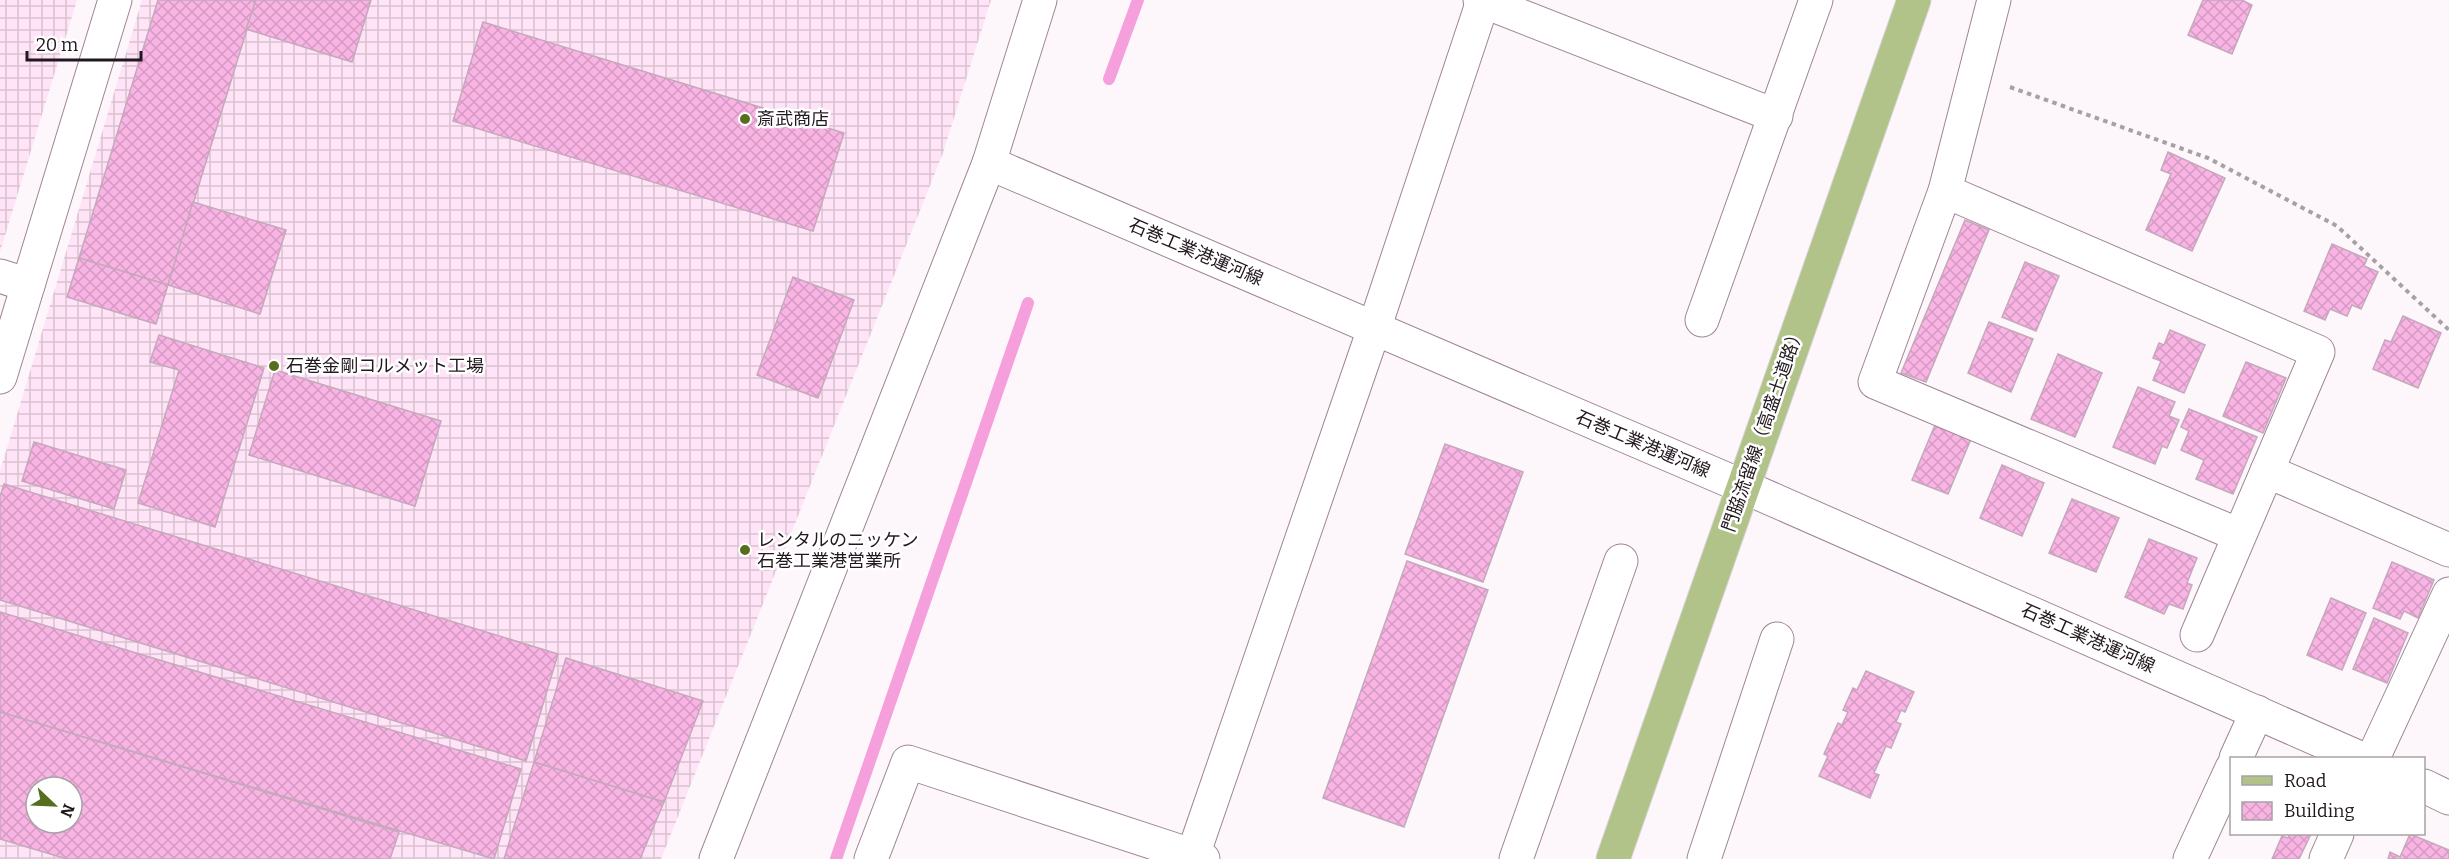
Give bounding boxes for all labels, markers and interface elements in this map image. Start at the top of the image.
scale bar [27,24,141,62]
text: 20 m [36,34,78,56]
place label: 斎武商店 [757,108,829,130]
marker: 斎武商店 [738,112,752,126]
street label: 石巻工業港運河線 [1125,214,1267,290]
street label: 門脇流留線（高盛土道路） [1717,323,1809,535]
place label: 石巻金剛コルメット工場 [286,355,484,377]
marker: 石巻金剛コルメット工場 [267,359,281,373]
street label: 石巻工業港運河線 [1572,406,1714,482]
place label: レンタルのニッケン 石巻工業港営業所 [757,529,918,572]
marker: レンタルのニッケン 石巻工業港営業所 [738,543,752,557]
street label: 石巻工業港運河線 [2018,599,2158,677]
legend [2230,757,2425,835]
text: Road [2284,770,2327,792]
north arrow [24,775,84,835]
text: Building [2284,800,2355,822]
text: N [56,801,79,820]

